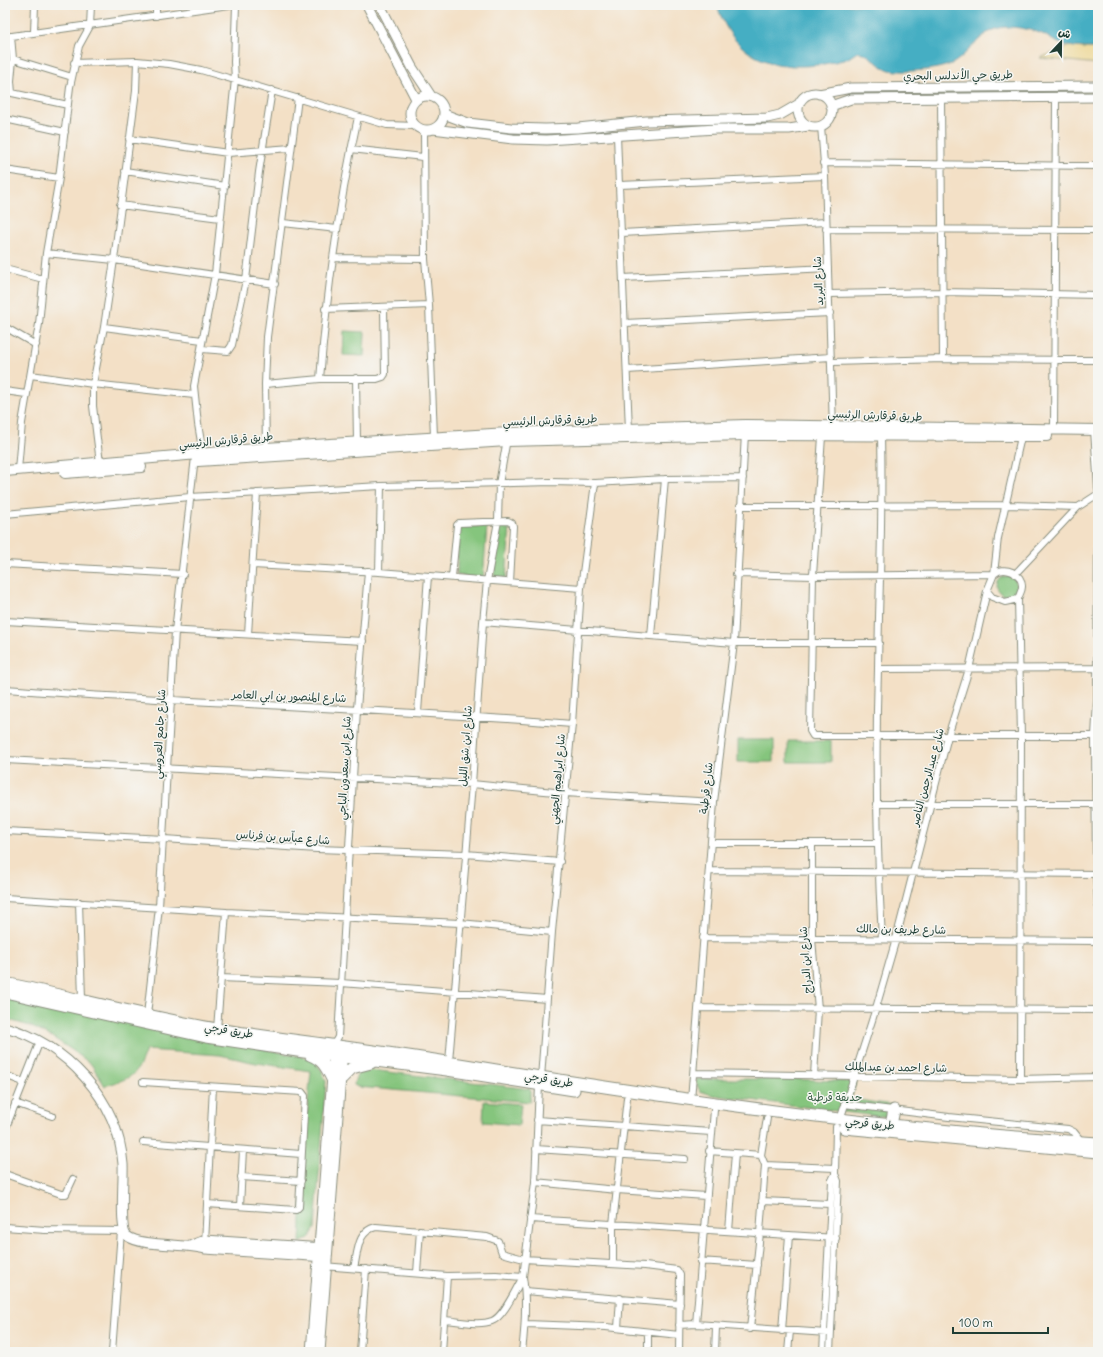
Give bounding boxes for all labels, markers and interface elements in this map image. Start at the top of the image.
north arrow [1041,22,1081,62]
text: ش [1057,24,1073,41]
street label: طريق حي الأندلس البحري [903,67,1013,87]
street label: شارع البريد [810,256,828,306]
street label: طريق قرقارش الرئيسي [827,406,923,428]
street label: طريق قرقارش الرئيسي [502,411,598,433]
street label: طريق قرقارش الرئيسي [178,429,274,455]
street label: شارع المنصور بن ابي العامر [230,687,347,709]
street label: شارع جامع العروسي [150,689,172,780]
street label: شارع ابن شق الليل [455,705,477,787]
street label: شارع ابن سعدون الباجي [334,716,358,821]
street label: شارع عبدالرحمن الناصر [907,726,949,829]
street label: شارع ابراهيم الجهني [546,733,572,825]
street label: شارع قرطبة [696,762,718,815]
street label: شارع عباّس بن فرناس [235,825,330,849]
street label: شارع طريف بن مالك [856,921,946,939]
street label: شارع ابن الدراج [796,926,816,994]
street label: طريق قرجي [203,1019,254,1045]
street label: شارع احمد بن عبدالملك [845,1059,947,1077]
street label: طريق قرجي [523,1068,574,1094]
park label: حديقة قرطبة [808,1090,862,1105]
street label: طريق قرجي [844,1113,895,1137]
scale bar [953,1309,1048,1335]
text: 100 m [959,1315,993,1330]

